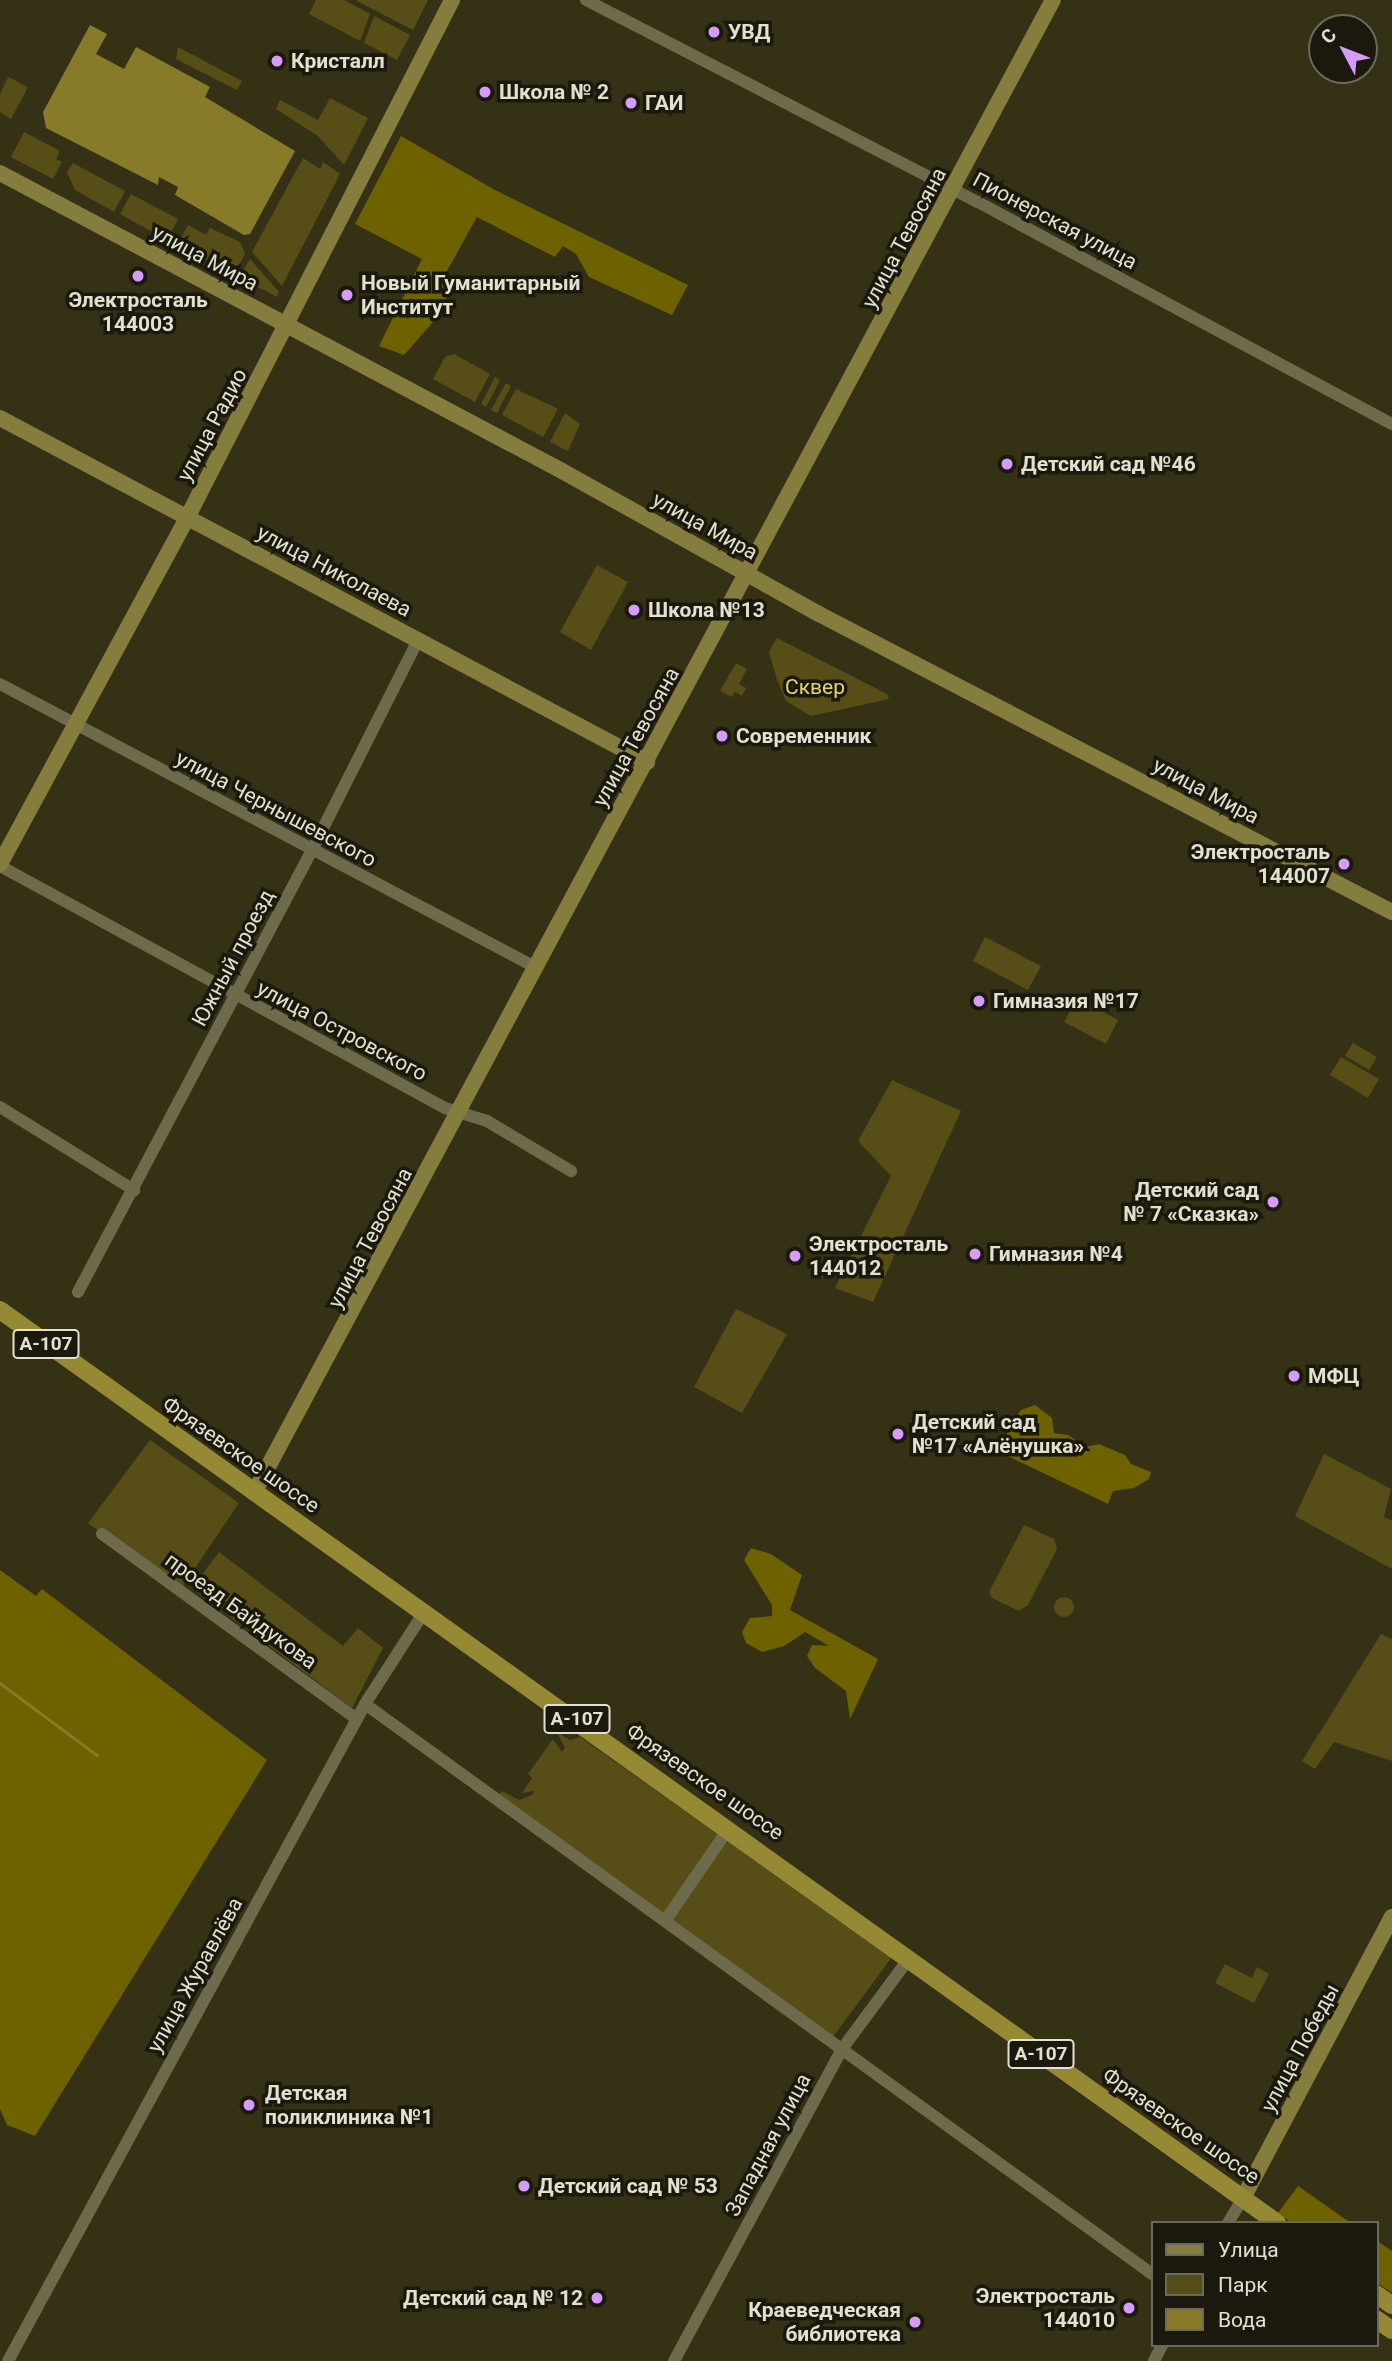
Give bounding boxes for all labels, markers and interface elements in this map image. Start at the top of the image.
north arrow [1308,14,1378,84]
place label: УВД [728,19,770,45]
marker: УВД [706,24,722,40]
text: С [1316,24,1341,48]
place label: Кристалл [291,48,385,74]
marker: Кристалл [269,53,285,69]
place label: Школа № 2 [499,79,609,105]
marker: Школа № 2 [477,84,493,100]
place label: ГАИ [645,90,683,116]
marker: ГАИ [623,95,639,111]
street label: улица Тевосяна [856,163,952,313]
street label: Пионерская улица [969,167,1141,275]
street label: улица Мира [148,220,262,296]
marker: Электросталь 144003 [130,268,146,284]
place label: Новый Гуманитарный Институт [361,270,580,320]
place label: Электросталь 144003 [68,287,208,337]
marker: Новый Гуманитарный Институт [339,287,355,303]
street label: улица Радио [172,364,252,486]
place label: Детский сад №46 [1021,451,1196,477]
marker: Детский сад №46 [999,456,1015,472]
street label: улица Мира [648,487,762,565]
street label: улица Николаева [253,520,415,622]
place label: Школа №13 [648,597,765,623]
marker: Школа №13 [626,602,642,618]
street label: улица Тевосяна [587,663,685,811]
park label: Сквер [785,674,845,700]
place label: Современник [736,723,871,749]
marker: Современник [714,728,730,744]
street label: улица Чернышевского [171,745,381,873]
street label: улица Мира [1149,753,1263,829]
place label: Электросталь 144007 [1191,839,1330,889]
marker: Электросталь 144007 [1336,856,1352,872]
street label: Южный проезд [186,885,280,1031]
street label: улица Островского [253,976,431,1086]
place label: Гимназия №17 [993,988,1139,1014]
marker: Гимназия №17 [971,993,987,1009]
street label: улица Тевосяна [322,1163,418,1313]
place label: Детский сад № 7 «Сказка» [1124,1177,1259,1227]
marker: Детский сад № 7 «Сказка» [1265,1194,1281,1210]
place label: Электросталь 144012 [809,1231,948,1281]
place label: Гимназия №4 [989,1241,1123,1267]
marker: Гимназия №4 [967,1246,983,1262]
marker: Электросталь 144012 [787,1248,803,1264]
road number: А-107 [11,1328,81,1360]
place label: МФЦ [1308,1363,1359,1389]
marker: МФЦ [1286,1368,1302,1384]
street label: Фрязевское шоссе [158,1391,324,1519]
place label: Детский сад №17 «Алёнушка» [912,1409,1084,1459]
marker: Детский сад №17 «Алёнушка» [890,1426,906,1442]
street label: проезд Байдукова [160,1547,322,1675]
road number: А-107 [542,1704,612,1735]
street label: Фрязевское шоссе [622,1718,788,1846]
street label: улица Журавлёва [142,1893,248,2057]
street label: улица Победы [1256,1980,1344,2116]
road number: А-107 [1006,2038,1076,2070]
street label: Фрязевское шоссе [1098,2062,1264,2190]
street label: Западная улица [720,2069,816,2221]
place label: Детская поликлиника №1 [265,2080,433,2130]
marker: Детская поликлиника №1 [239,2095,259,2115]
place label: Детский сад № 53 [538,2173,718,2199]
marker: Детский сад № 53 [516,2178,532,2194]
legend [1150,2221,1378,2347]
text: Улица [1218,2238,1279,2262]
text: Парк [1218,2273,1268,2297]
place label: Электросталь 144010 [976,2283,1115,2333]
place label: Детский сад № 12 [403,2285,583,2311]
marker: Детский сад № 12 [589,2290,605,2306]
place label: Краеведческая библиотека [748,2297,901,2347]
marker: Электросталь 144010 [1121,2300,1137,2316]
text: Вода [1218,2308,1266,2332]
marker: Краеведческая библиотека [907,2314,923,2330]

